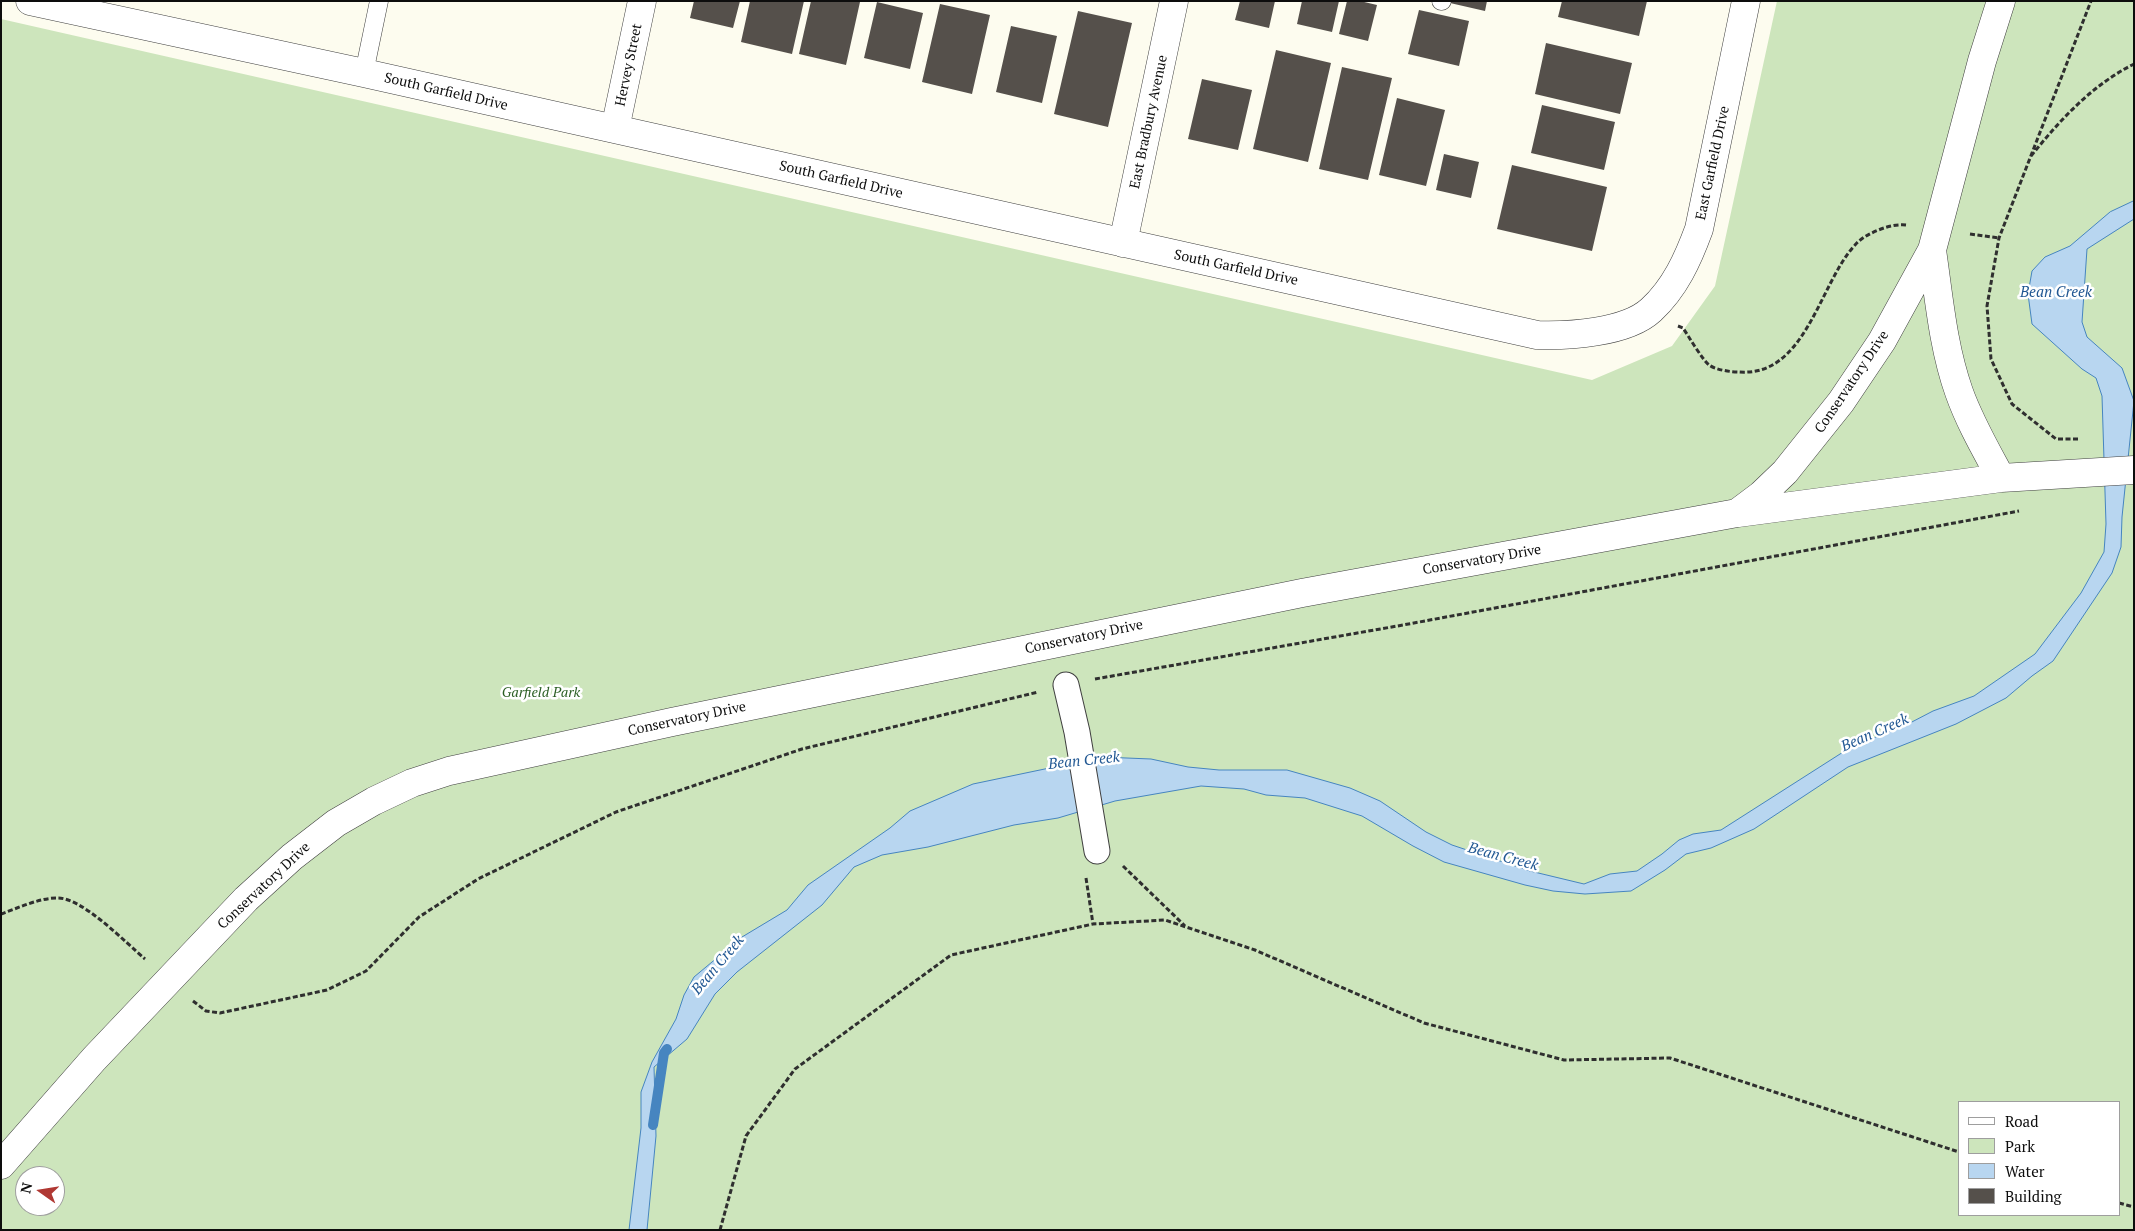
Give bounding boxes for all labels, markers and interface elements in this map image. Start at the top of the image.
street label: Hervey Street [612,22,646,108]
street label: East Bradbury Avenue [1127,54,1171,190]
street label: South Garfield Drive [383,70,509,114]
street label: East Garfield Drive [1693,104,1733,222]
street label: South Garfield Drive [778,158,904,202]
street label: South Garfield Drive [1172,247,1300,289]
water label: Bean Creek [2020,284,2092,302]
street label: Conservatory Drive [1811,328,1893,436]
street label: Conservatory Drive [1421,541,1543,579]
street label: Conservatory Drive [1024,616,1144,658]
park label: Garfield Park [502,685,580,701]
street label: Conservatory Drive [627,698,747,740]
water label: Bean Creek [1838,710,1912,756]
water label: Bean Creek [1047,748,1121,774]
street label: Conservatory Drive [214,839,314,933]
water label: Bean Creek [1466,839,1540,875]
water label: Bean Creek [688,932,748,998]
legend [1958,1101,2120,1216]
text: Road [2005,1111,2038,1131]
text: Park [2005,1136,2035,1156]
text: Water [2005,1161,2044,1181]
north arrow [15,1166,65,1216]
text: N [15,1180,36,1195]
text: Building [2005,1186,2062,1206]

